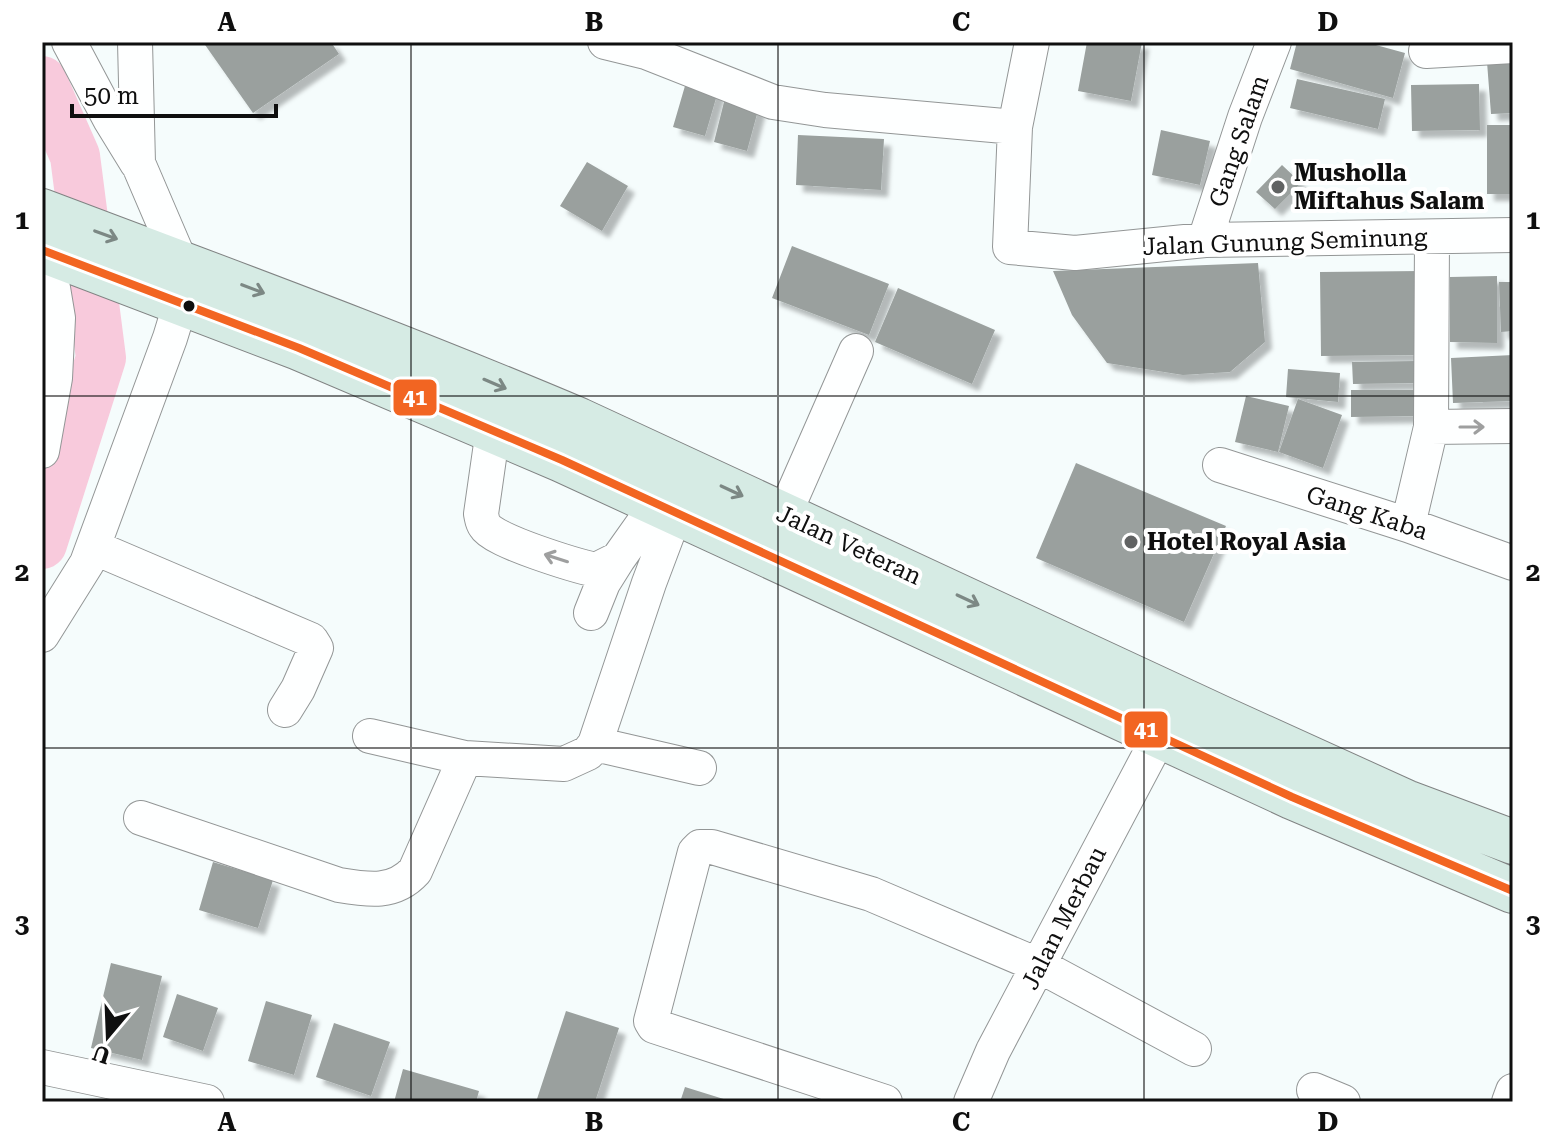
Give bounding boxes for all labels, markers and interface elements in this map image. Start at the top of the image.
text: A [218,7,237,37]
text: B [585,7,603,37]
text: C [952,7,970,37]
text: D [1318,7,1338,37]
scale bar [72,68,276,118]
street label: Gang Salam [1203,71,1275,211]
text: 50 m [84,82,139,110]
place label: Musholla Miftahus Salam [1294,159,1485,215]
marker: Musholla Miftahus Salam [1269,178,1287,196]
text: 1 [15,205,29,235]
text: 1 [1526,205,1540,235]
street label: Jalan Gunung Seminung [1142,223,1428,261]
one-way arrow [93,229,118,243]
one-way arrow [240,283,265,297]
unlabelled marker [181,298,197,314]
line badge: 41 [392,378,438,417]
one-way arrow [482,378,507,393]
text: 41 [403,385,427,410]
one-way arrow [1458,419,1485,435]
street label: Gang Kaba [1303,480,1431,546]
one-way arrow [720,484,744,499]
street label: Jalan Veteran [772,499,926,591]
place label: Hotel Royal Asia [1147,528,1346,556]
marker: Hotel Royal Asia [1122,533,1140,551]
one-way arrow [544,550,569,565]
text: 2 [15,557,29,587]
text: 2 [1526,557,1540,587]
one-way arrow [956,593,980,608]
line badge: 41 [1123,710,1169,749]
text: 41 [1134,717,1158,742]
street label: Jalan Merbau [1016,842,1112,994]
text: 3 [15,909,29,939]
text: 3 [1526,909,1540,939]
north arrow [68,996,148,1076]
text: U [90,1040,114,1069]
text: A [218,1107,237,1137]
text: B [585,1107,603,1137]
text: C [952,1107,970,1137]
text: D [1318,1107,1338,1137]

